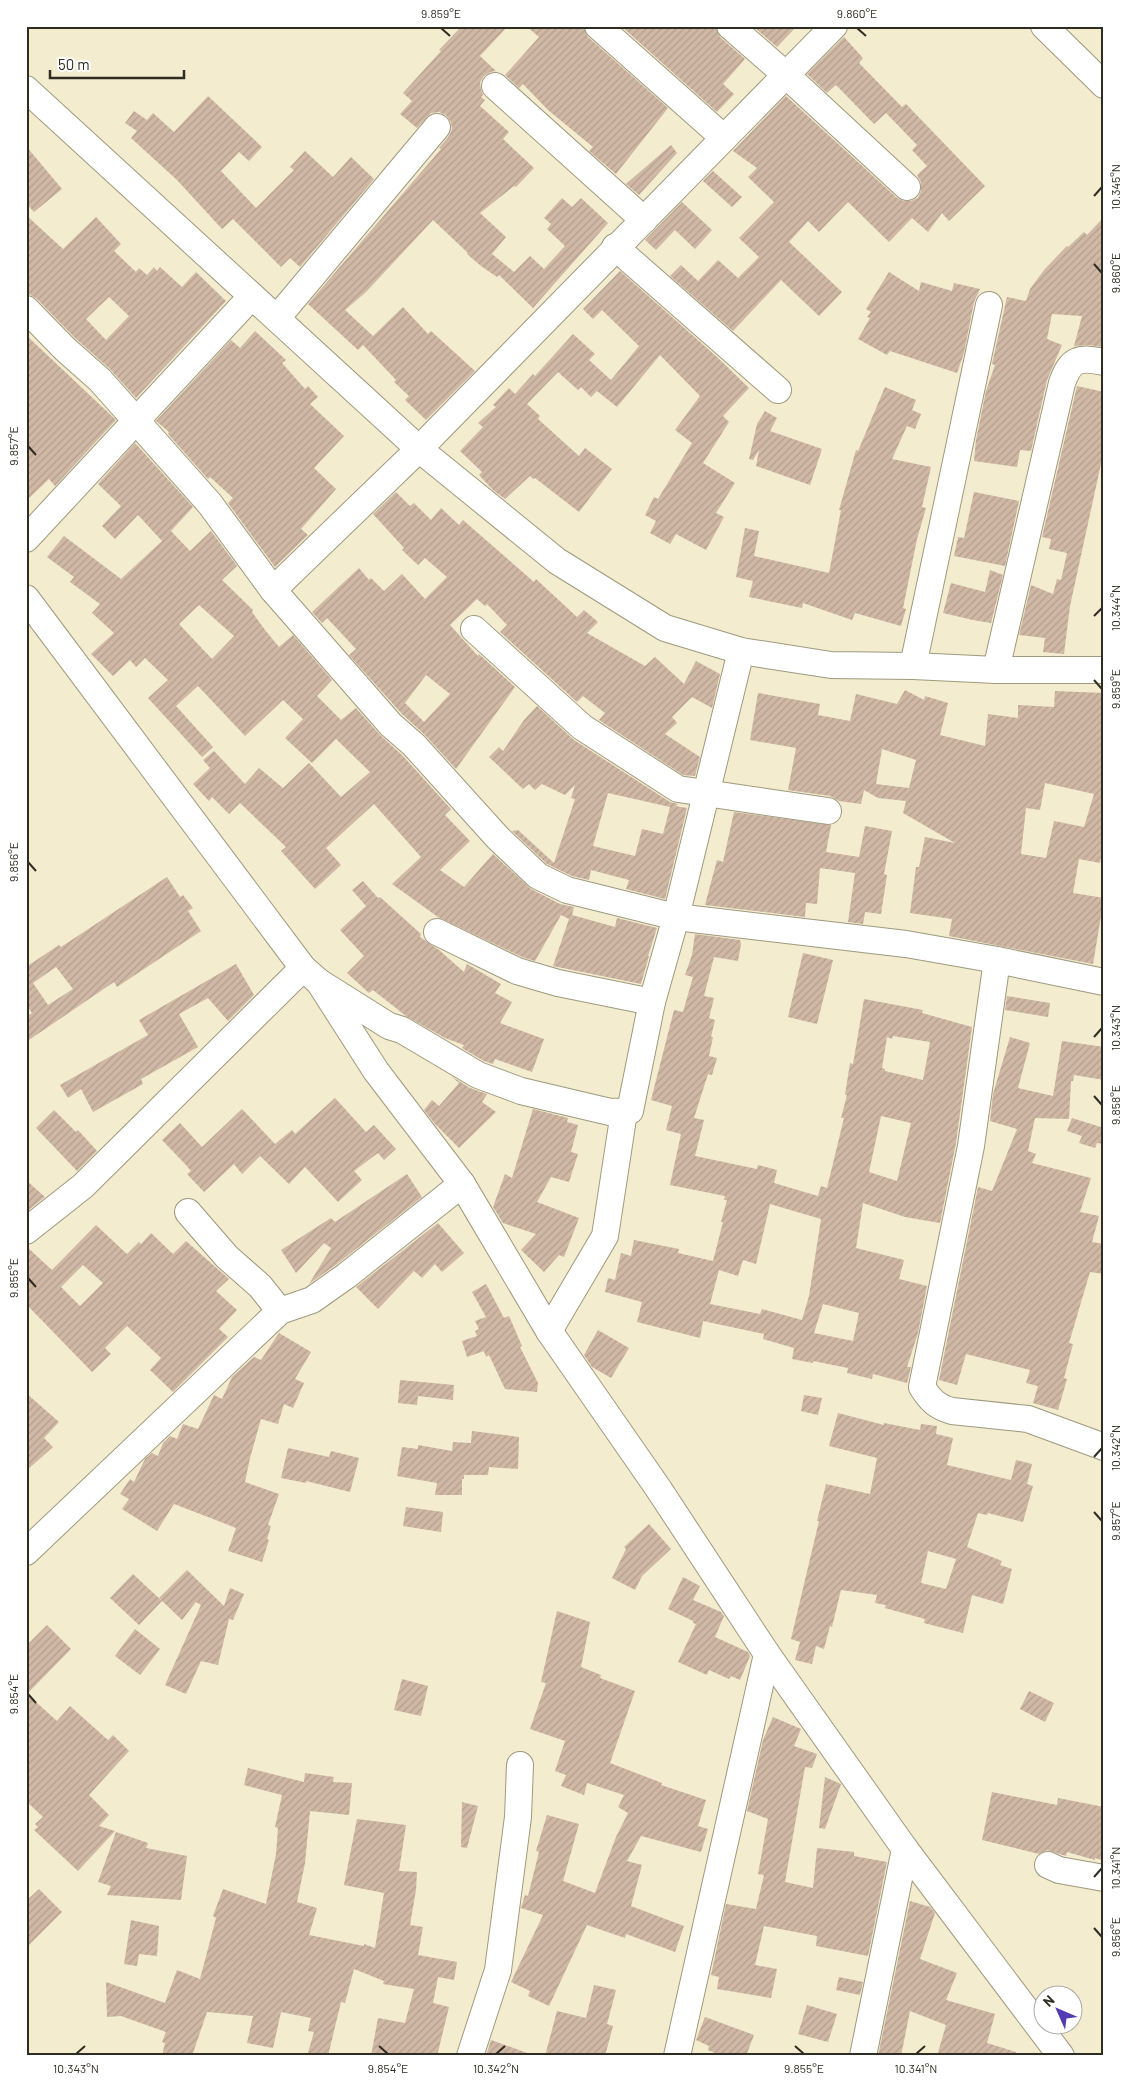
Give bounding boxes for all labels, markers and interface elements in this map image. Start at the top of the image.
text: 9.859°E [421,6,461,20]
text: 9.860°E [837,6,877,20]
scale bar [50,48,184,80]
text: 50 m [58,55,90,73]
text: 10.345°N [1108,164,1122,210]
text: 9.860°E [1108,253,1122,293]
text: 9.857°E [6,426,20,466]
text: 10.344°N [1108,585,1122,631]
text: 9.859°E [1108,669,1122,709]
text: 9.856°E [6,842,20,882]
text: 10.343°N [1108,1005,1122,1051]
text: 9.858°E [1108,1085,1122,1125]
text: 9.855°E [6,1258,20,1298]
text: 10.342°N [1108,1425,1122,1471]
text: 9.857°E [1108,1501,1122,1541]
text: 9.854°E [6,1674,20,1714]
text: 10.341°N [1108,1847,1122,1889]
text: 9.856°E [1108,1917,1122,1957]
north arrow [1032,1984,1082,2034]
text: N [1039,1991,1058,2010]
text: 10.343°N [53,2061,99,2075]
text: 9.854°E [368,2061,408,2075]
text: 10.342°N [473,2061,519,2075]
text: 9.855°E [784,2061,824,2075]
text: 10.341°N [895,2061,937,2075]

